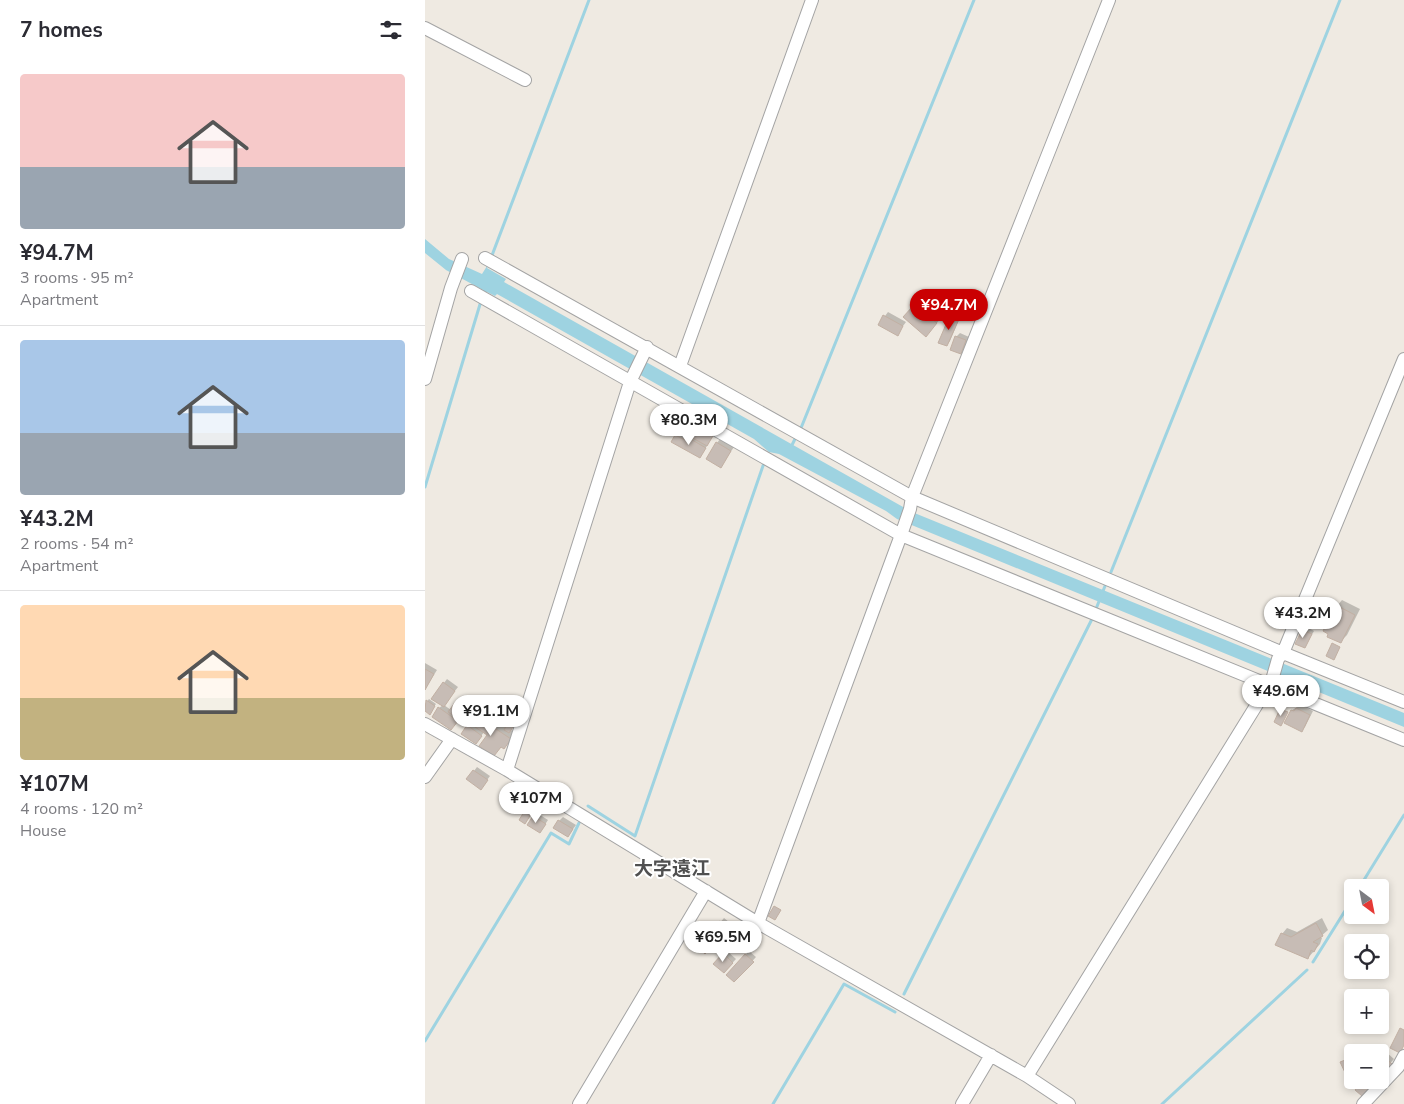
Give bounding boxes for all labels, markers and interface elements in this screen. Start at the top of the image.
text: 7 homes [20,16,103,44]
icon: filters [377,16,405,44]
icon: home [168,107,258,197]
text: ¥94.7M [20,239,94,267]
text: 3 rooms · 95 m² [20,267,133,289]
pin: ¥94.7M [908,288,990,331]
text: Apartment [20,289,98,311]
text: ¥94.7M [921,294,977,316]
icon: home [168,372,258,462]
pin: ¥80.3M [648,404,730,446]
text: ¥80.3M [661,409,717,431]
text: ¥43.2M [20,505,94,533]
text: 2 rooms · 54 m² [20,533,133,555]
text: Apartment [20,555,98,577]
pin: ¥43.2M [1262,596,1344,639]
text: ¥43.2M [1275,602,1331,624]
icon: home [168,637,258,727]
pin: ¥49.6M [1240,674,1322,717]
text: ¥49.6M [1253,680,1309,702]
pin: ¥91.1M [450,694,532,737]
text: ¥91.1M [463,700,519,722]
text: ¥107M [20,770,89,798]
pin: ¥107M [501,782,571,824]
text: ¥107M [510,787,562,809]
text: 4 rooms · 120 m² [20,798,143,820]
text: House [20,820,66,842]
district label: 大字遠江 [634,856,710,882]
north arrow [1344,879,1389,924]
map controls [1344,879,1389,1089]
pin: ¥69.5M [682,920,764,963]
text: ¥69.5M [695,926,751,948]
button: locate [1344,934,1389,979]
button: + [1344,989,1389,1034]
button: − [1344,1044,1389,1089]

